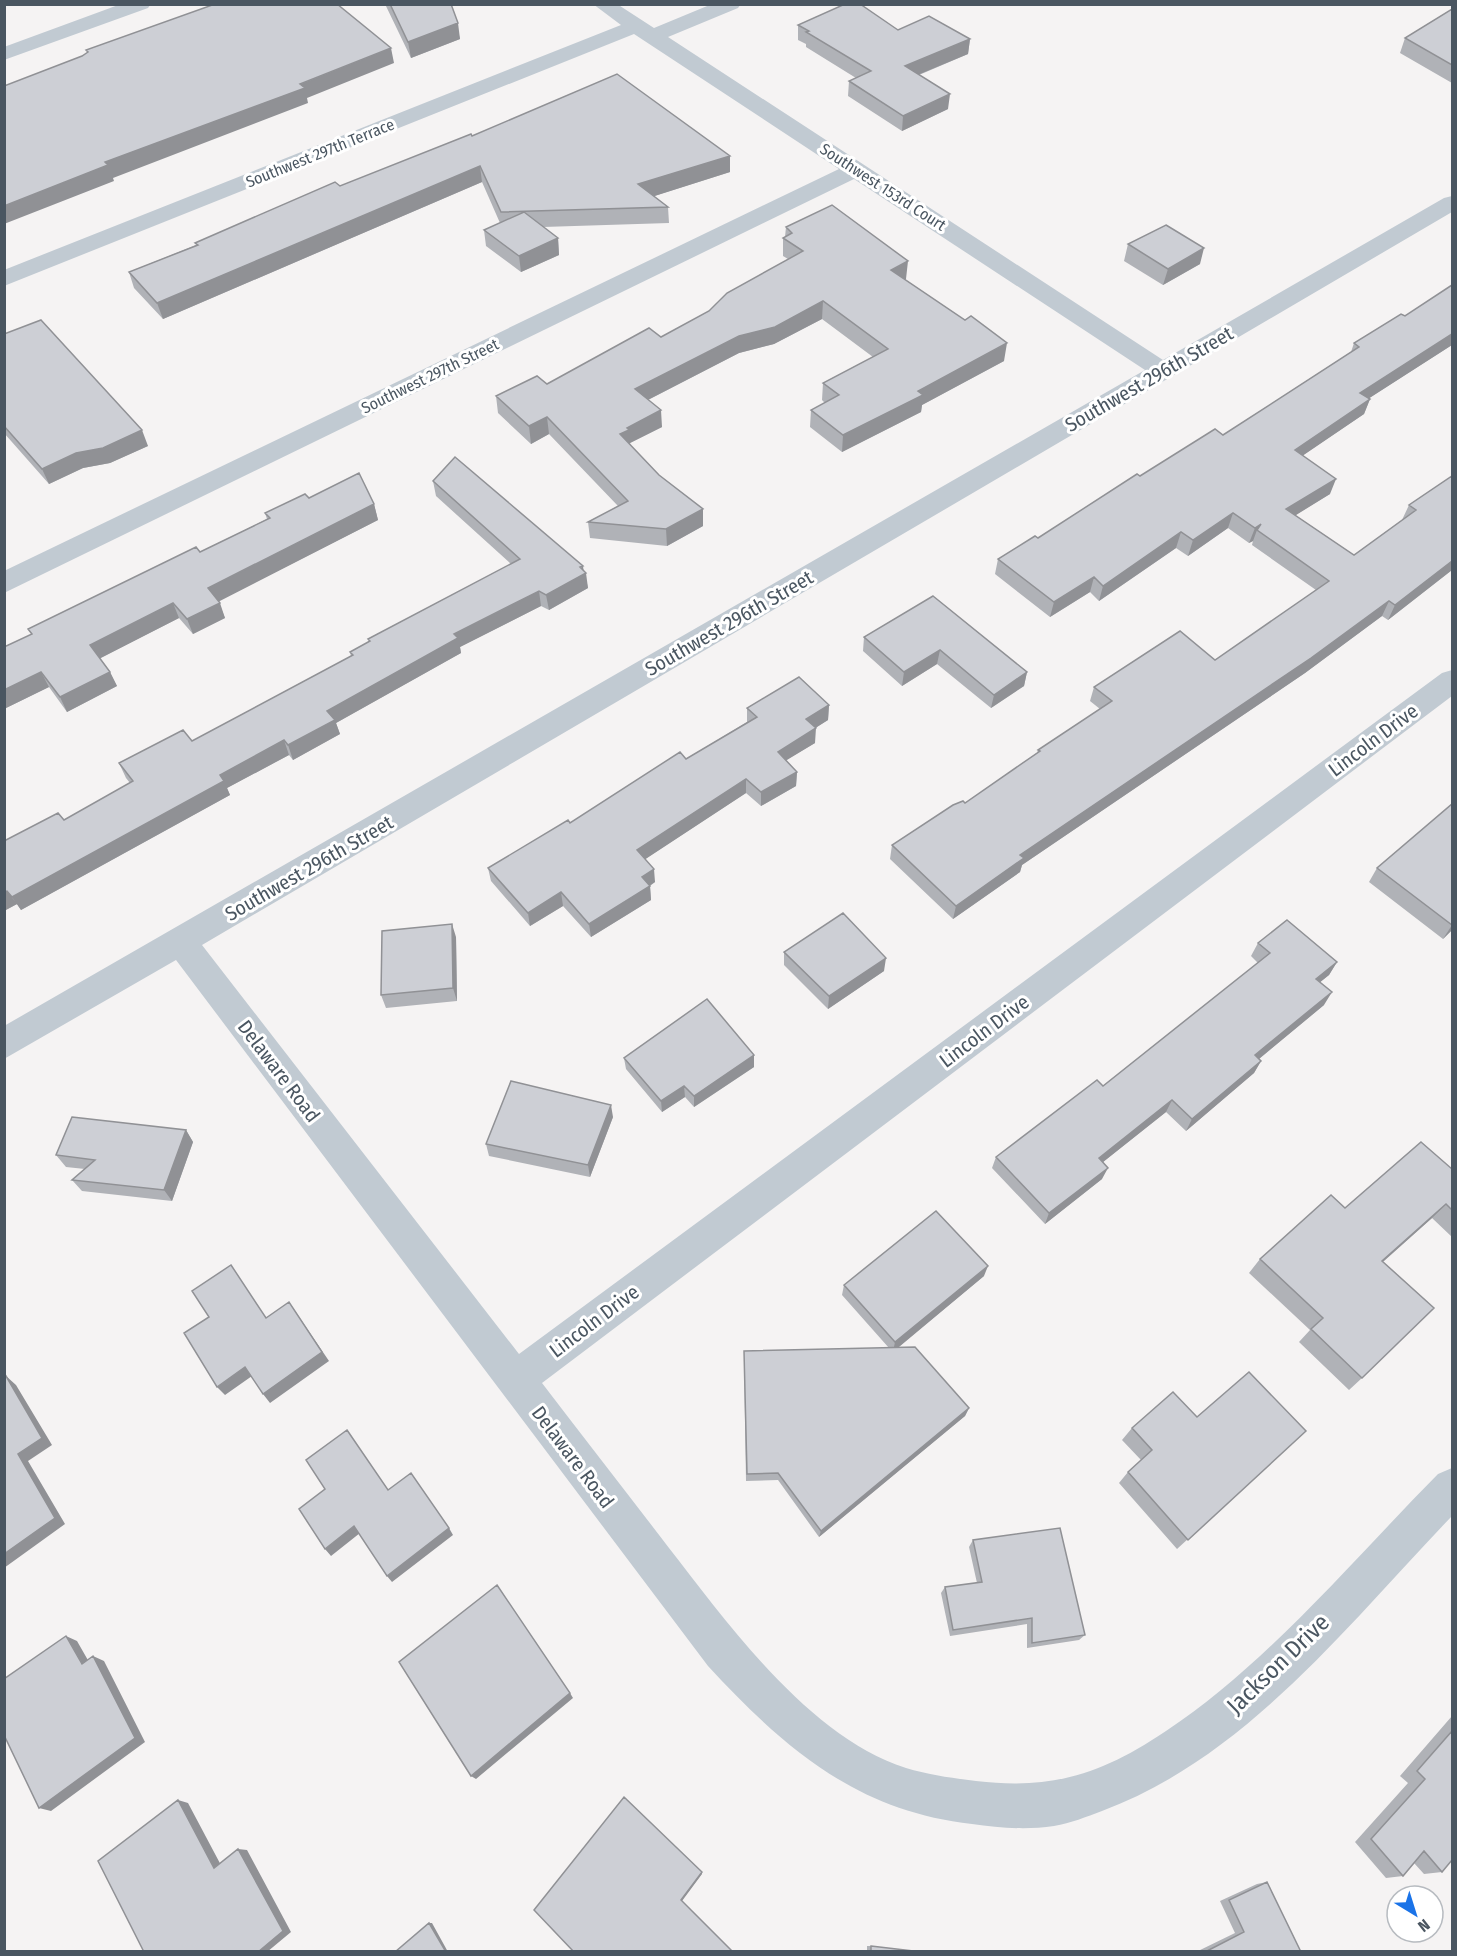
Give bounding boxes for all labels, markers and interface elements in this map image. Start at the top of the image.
street label: Southwest 297th Terrace [243,114,397,191]
street label: Southwest 153rd Court [817,139,950,235]
street label: Southwest 296th Street [1061,321,1238,437]
street label: Southwest 297th Street [358,334,502,417]
street label: Southwest 296th Street [641,565,818,681]
street label: Lincoln Drive [1323,699,1423,781]
street label: Southwest 296th Street [221,810,398,926]
street label: Lincoln Drive [934,990,1034,1072]
street label: Delaware Road [233,1015,325,1127]
street label: Lincoln Drive [544,1280,644,1362]
street label: Delaware Road [527,1401,619,1513]
street label: Jackson Drive [1221,1608,1335,1720]
north arrow [1385,1884,1445,1944]
text: N [1414,1915,1434,1936]

